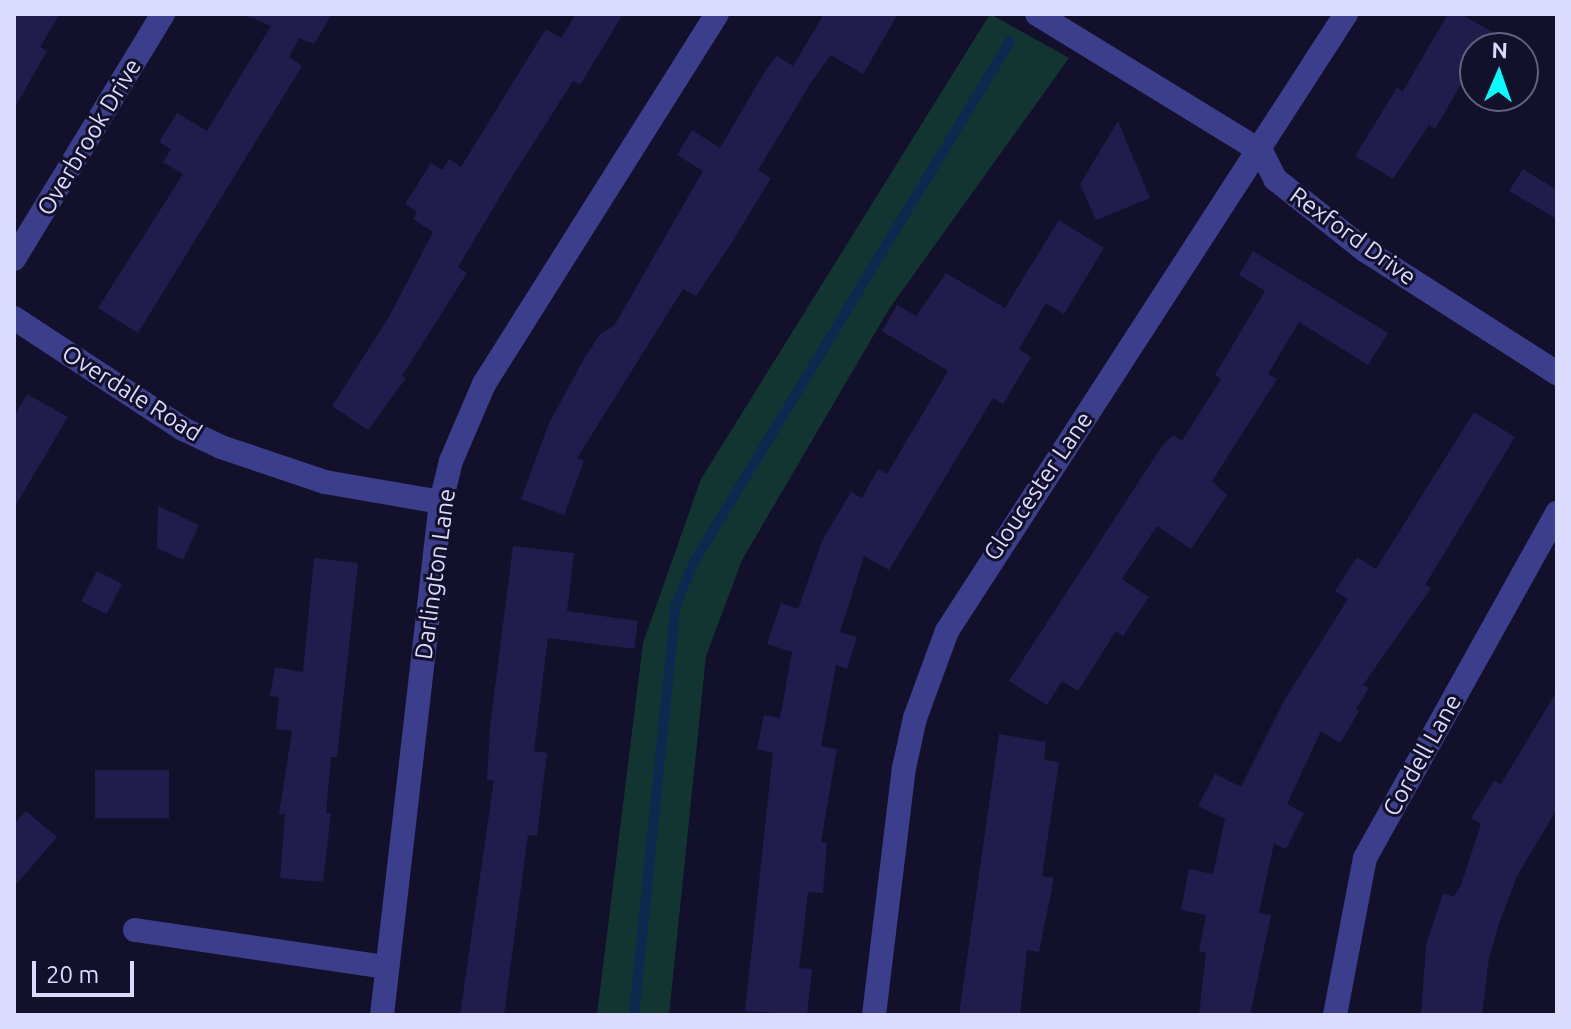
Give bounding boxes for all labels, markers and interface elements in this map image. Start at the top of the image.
north arrow [1459,32,1539,112]
text: N [1491,37,1508,62]
street label: Overbrook Drive [31,53,147,221]
street label: Rexford Drive [1284,181,1422,291]
street label: Overdale Road [57,339,207,447]
street label: Gloucester Lane [978,406,1098,566]
street label: Darlington Lane [409,487,461,661]
street label: Cordell Lane [1377,689,1467,821]
scale bar [36,945,138,995]
text: 20 m [46,961,99,988]

